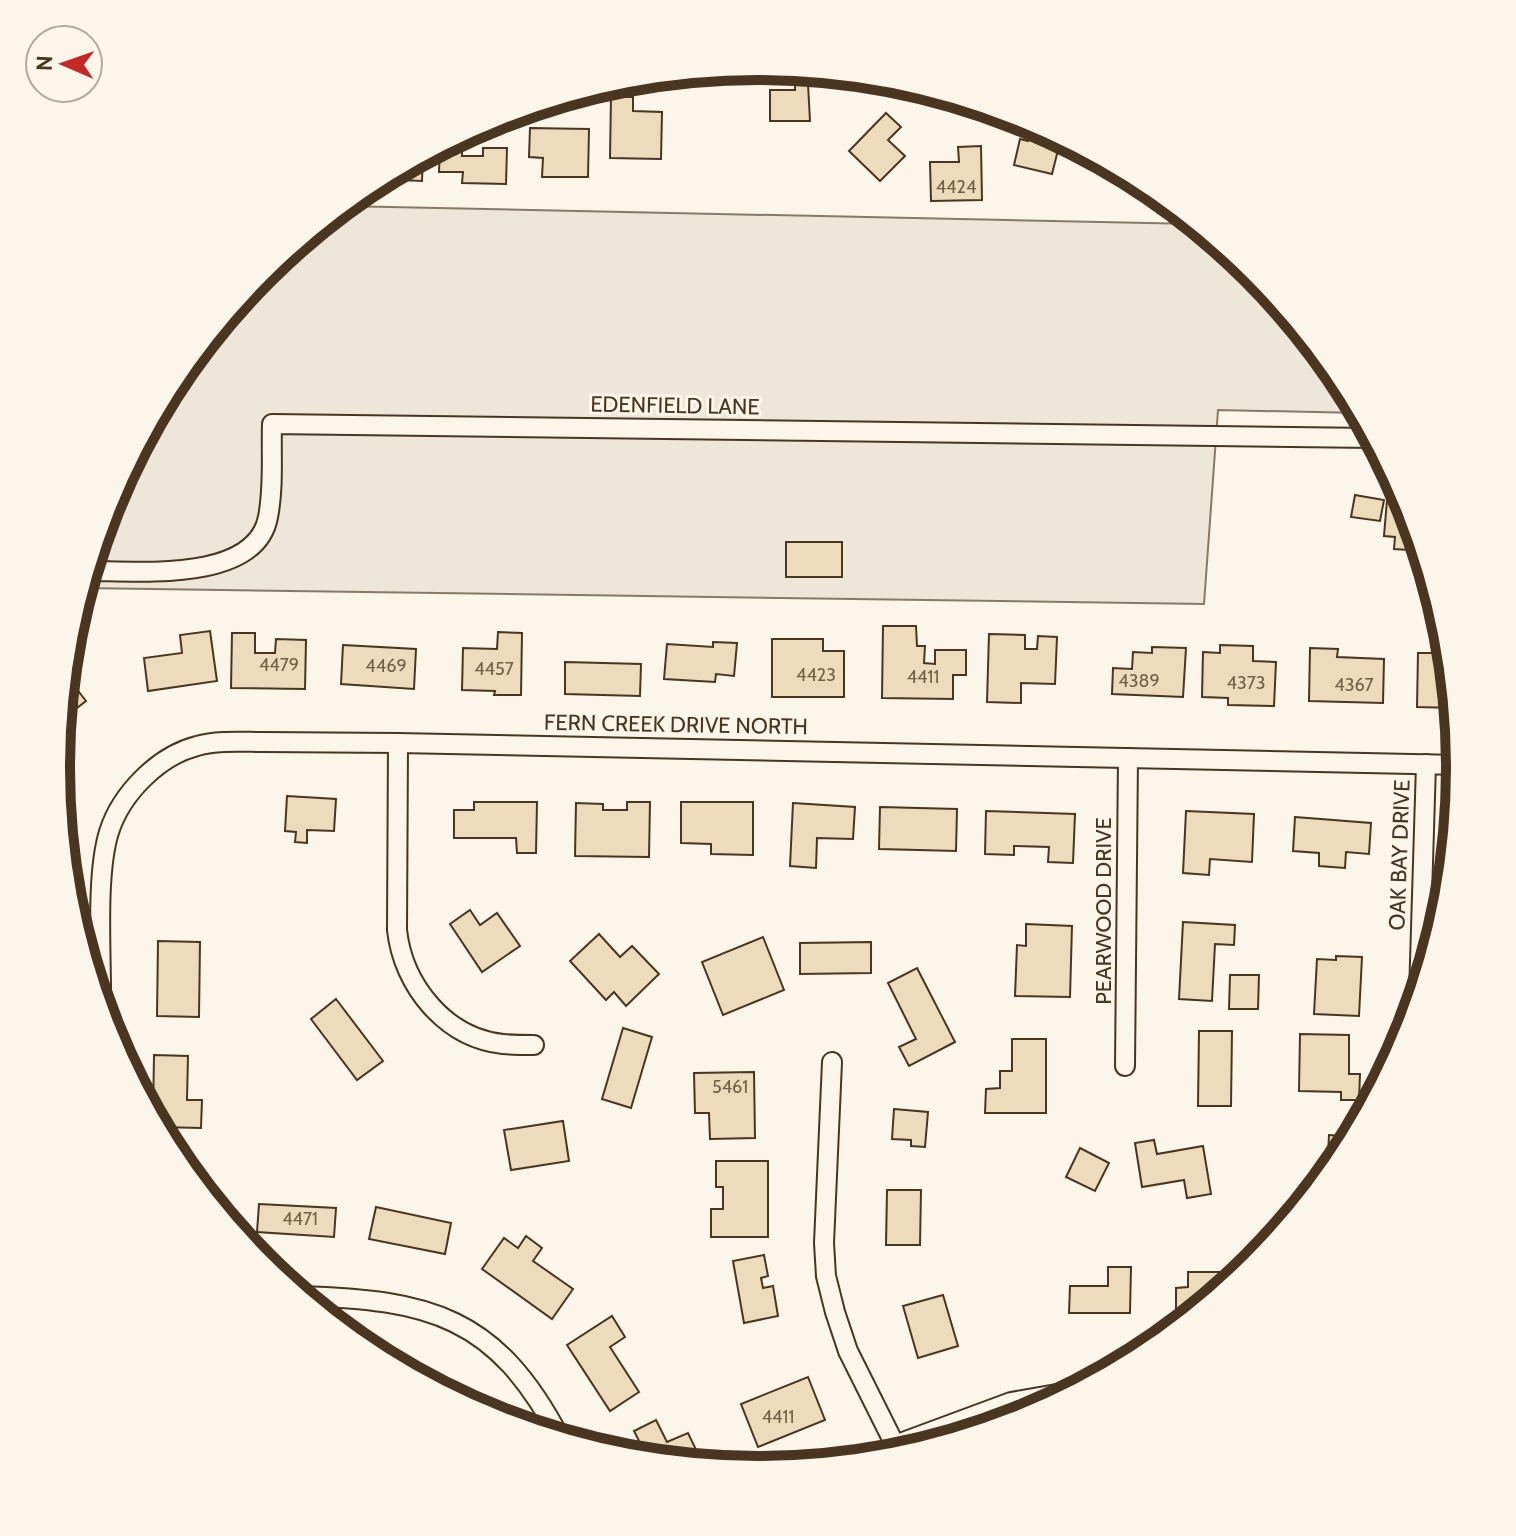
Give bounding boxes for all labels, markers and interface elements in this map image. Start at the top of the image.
north arrow [24,24,104,104]
text: N [31,55,58,72]
house number: 4424 [936,176,976,198]
street label: EDENFIELD LANE [590,391,760,420]
house number: 4479 [259,654,299,676]
house number: 4469 [365,655,407,677]
house number: 4457 [474,658,514,680]
house number: 4423 [796,664,836,686]
house number: 4411 [907,666,939,688]
house number: 4389 [1118,670,1160,692]
house number: 4373 [1227,672,1265,694]
house number: 4367 [1334,674,1374,696]
street label: FERN CREEK DRIVE NORTH [544,709,808,740]
street label: OAK BAY DRIVE [1383,779,1416,931]
street label: PEARWOOD DRIVE [1090,817,1117,1005]
house number: 5461 [712,1076,748,1098]
house number: 4471 [282,1208,318,1230]
house number: 4411 [762,1406,794,1428]

